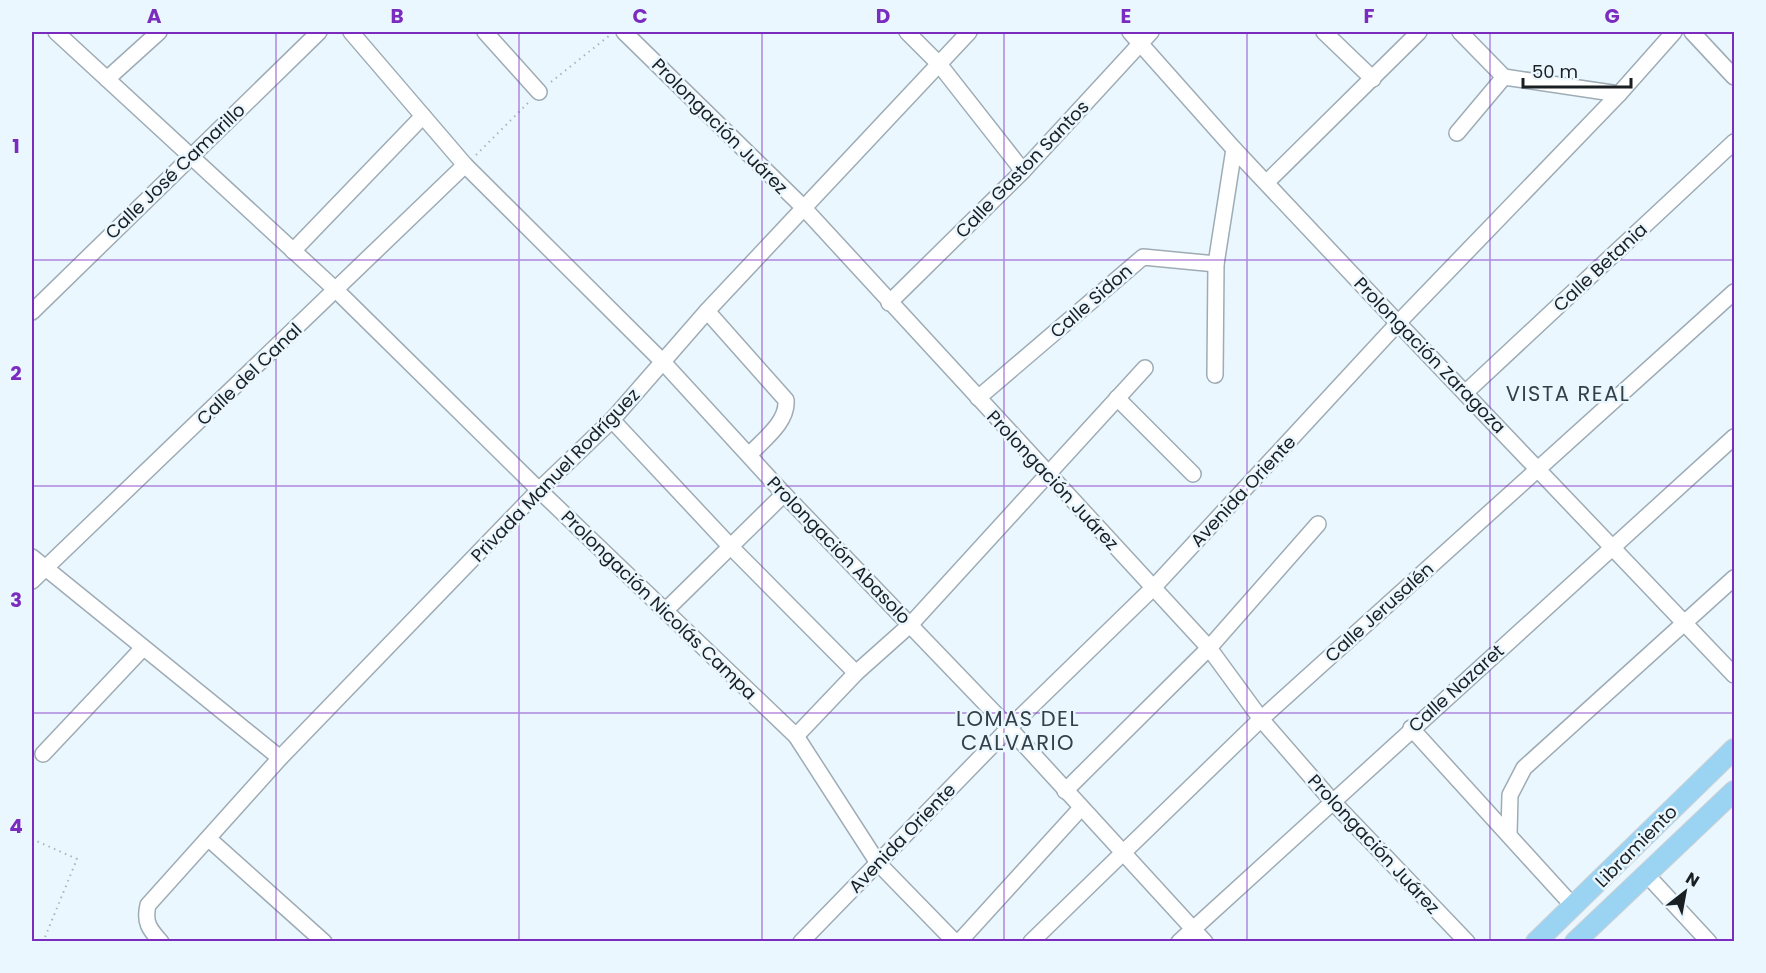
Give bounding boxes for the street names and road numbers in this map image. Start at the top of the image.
street label: Prolongación Juárez [646,52,794,200]
street label: Calle Gaston Santos [950,95,1094,243]
street label: Calle José Camarillo [100,98,250,244]
street label: Calle Betania [1548,217,1652,317]
street label: Calle Sidon [1045,258,1137,344]
street label: Prolongación Zaragoza [1349,271,1511,439]
street label: Calle del Canal [191,317,307,431]
street label: Privada Manuel Rodríguez [465,383,645,567]
street label: Prolongación Juárez [981,405,1125,555]
street label: Avenida Oriente [1185,430,1301,552]
street label: Prolongación Abasolo [762,470,916,630]
street label: Prolongación Nicolás Campa [556,505,762,705]
street label: Calle Jerusalén [1319,556,1439,668]
street label: Calle Nazaret [1403,638,1509,738]
street label: Prolongación Juárez [1302,769,1446,919]
street label: Avenida Oriente [843,777,961,899]
street label: Libramiento [1589,799,1683,893]

